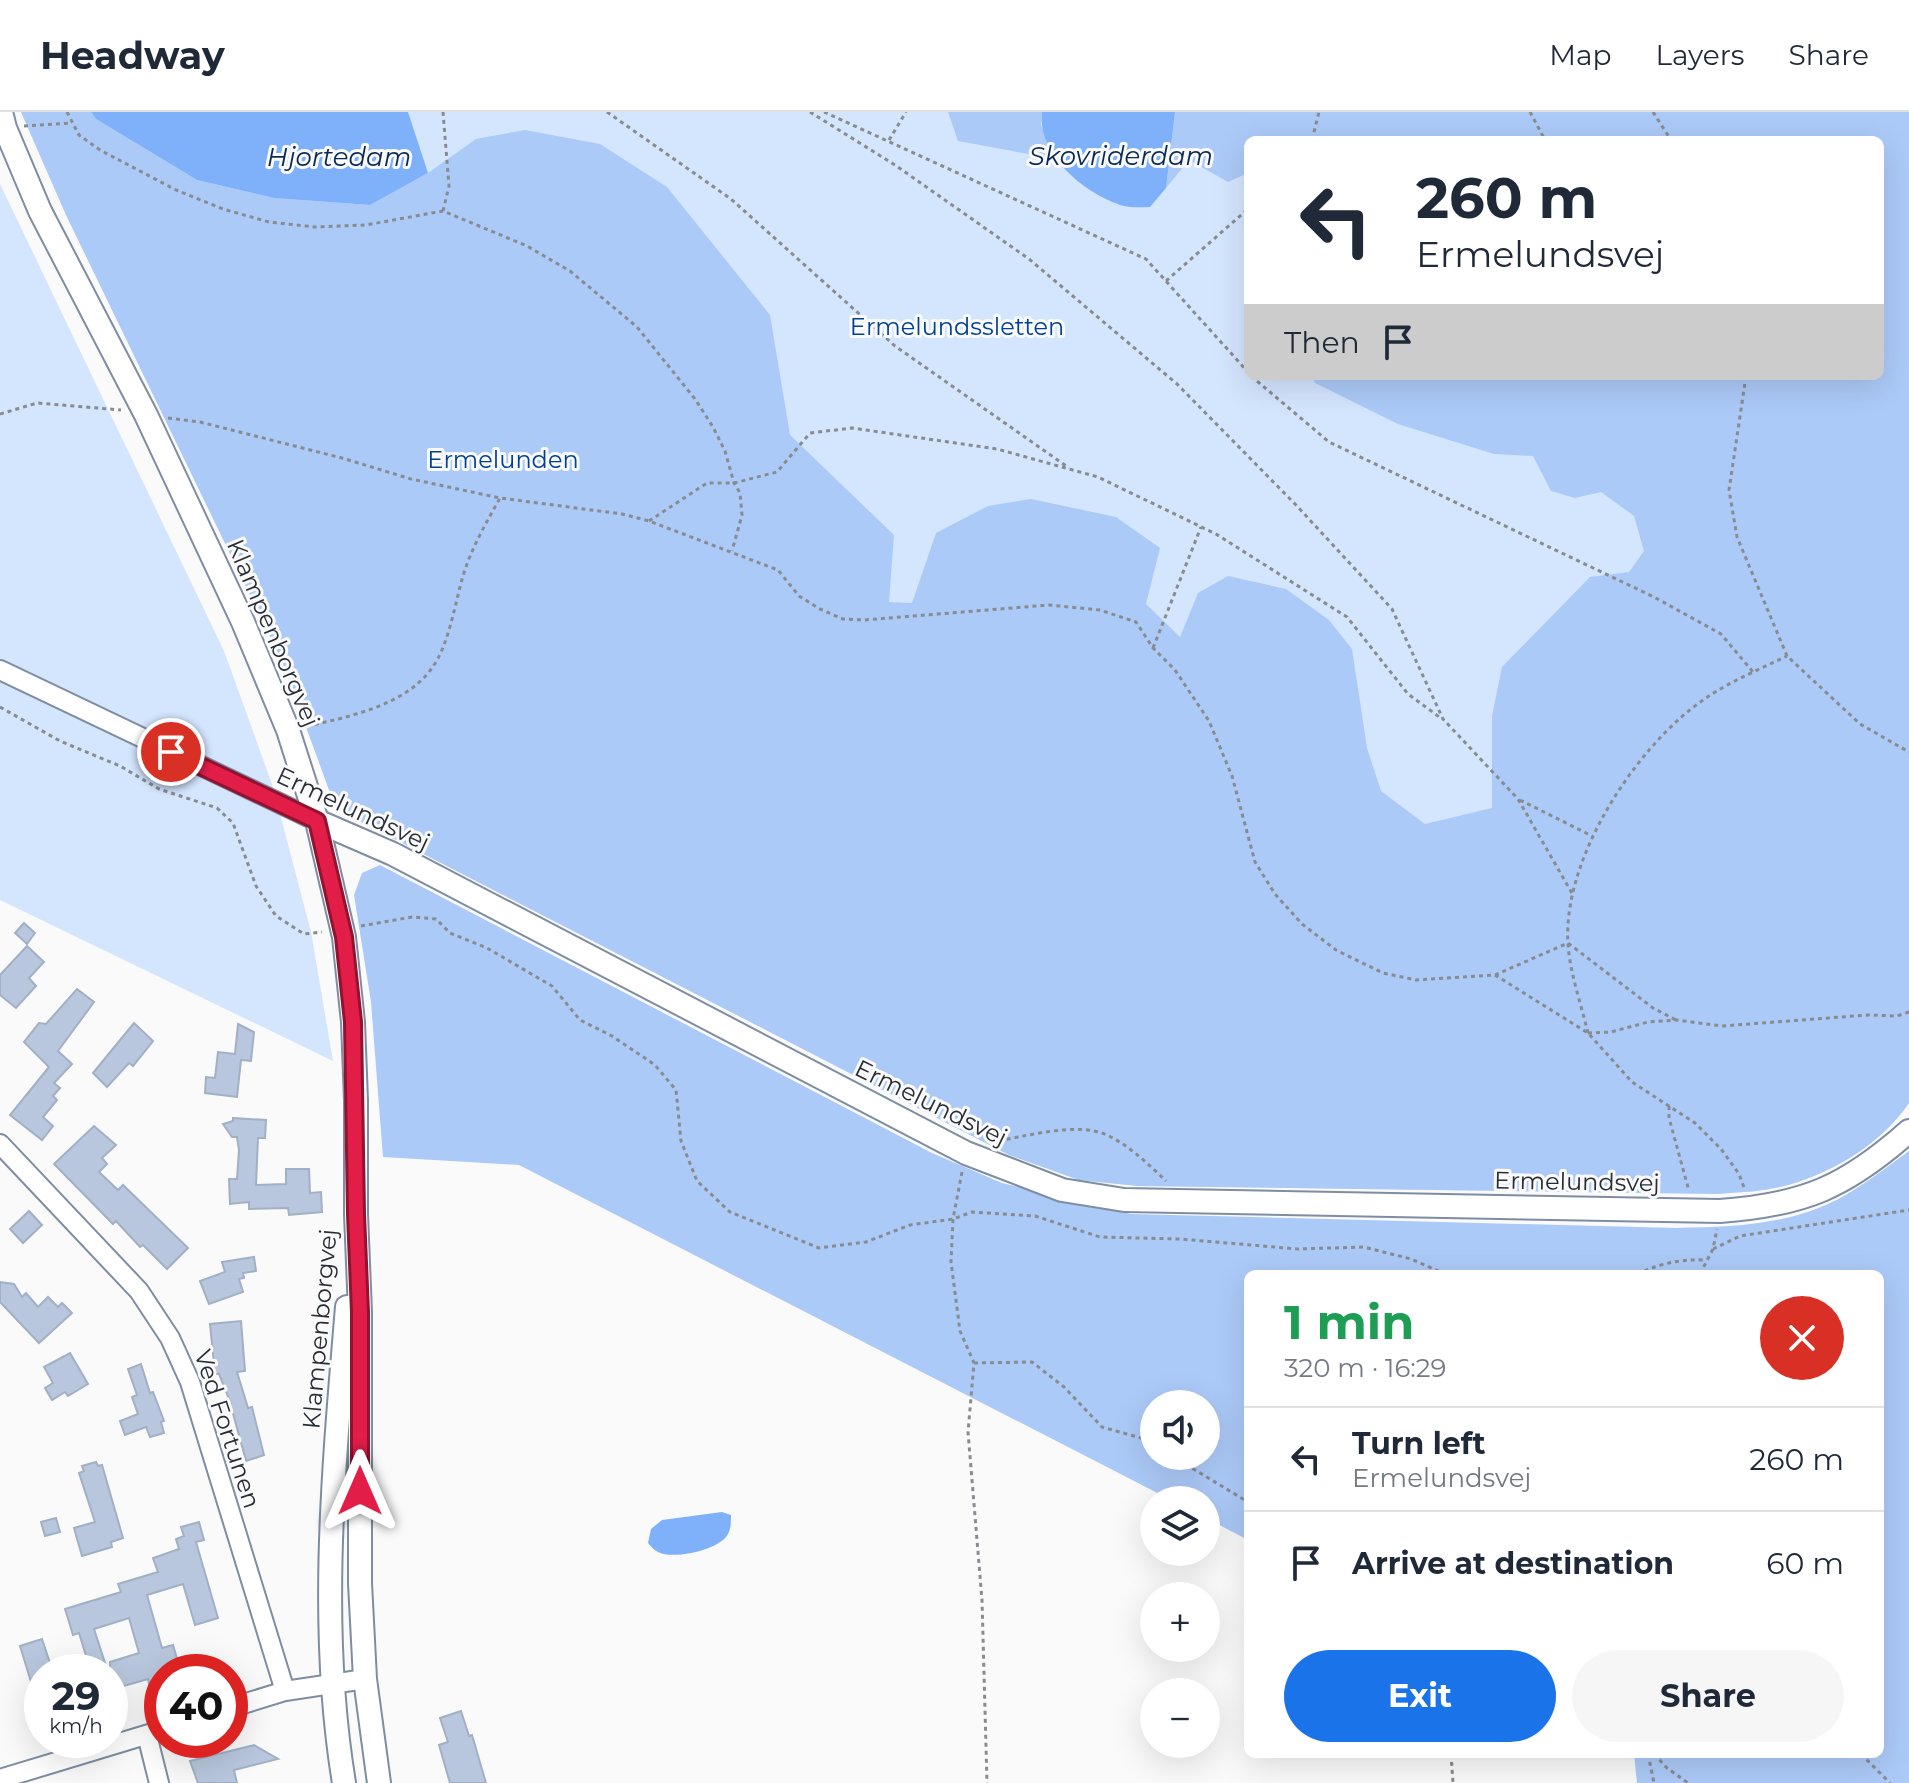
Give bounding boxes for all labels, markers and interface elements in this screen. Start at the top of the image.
text: Headway [40,32,225,79]
text: Map [1549,38,1612,72]
text: Layers [1656,38,1745,72]
text: Share [1789,38,1869,72]
water label: Skovriderdam [1029,140,1213,172]
water label: Hjortedam [267,141,411,173]
text: 260 m [1416,164,1597,232]
icon: left [1284,168,1388,272]
text: Ermelundsvej [1416,232,1664,276]
park label: Ermelundssletten [850,312,1064,341]
icon: arrive [1376,320,1420,364]
text: Then [1284,324,1360,361]
park label: Ermelunden [427,445,579,474]
street label: Klampenborgvej [221,535,326,731]
pin [137,718,205,786]
icon: arrive [149,730,193,774]
street label: Ermelundsvej [272,760,434,857]
street label: Ermelundsvej [850,1053,1012,1152]
street label: Ermelundsvej [1494,1166,1660,1197]
street label: Klampenborgvej [296,1228,343,1430]
text: 1 min [1284,1293,1414,1351]
button: close [1760,1296,1844,1380]
street label: Ved Fortunen [188,1346,267,1512]
text: 320 m · 16:29 [1284,1352,1446,1384]
map controls [1140,1390,1220,1758]
button: sound [1140,1390,1220,1470]
text: Turn left [1352,1425,1485,1462]
icon: left [1284,1437,1328,1481]
text: 260 m [1749,1441,1844,1478]
position arrow [318,1449,402,1533]
text: Ermelundsvej [1352,1462,1531,1494]
button: layers [1140,1486,1220,1566]
icon: arrive [1284,1541,1328,1585]
text: Arrive at destination [1352,1545,1674,1582]
text: 60 m [1766,1545,1844,1582]
button: + [1140,1582,1220,1662]
button: Exit [1284,1650,1556,1742]
button: Share [1572,1650,1844,1742]
speed limit sign: 40 [144,1654,248,1758]
text: 29 [51,1671,101,1720]
button: − [1140,1678,1220,1758]
text: km/h [49,1714,103,1738]

